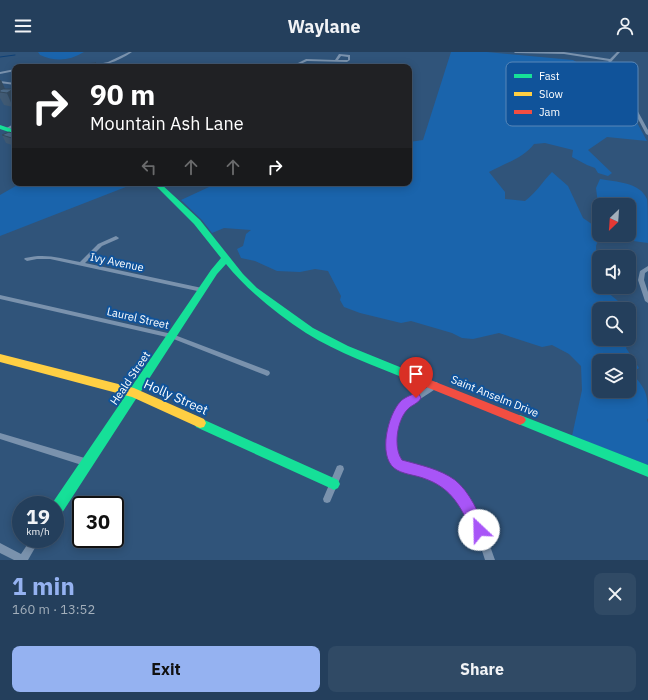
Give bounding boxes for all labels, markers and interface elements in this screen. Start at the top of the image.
icon: menu [12,15,34,37]
text: Waylane [287,15,361,38]
icon: person [614,15,636,37]
legend [506,62,638,126]
text: Fast [539,69,560,83]
text: 90 m [90,76,155,113]
icon: right [24,80,76,132]
text: Slow [539,87,563,101]
text: Jam [539,105,560,119]
text: Mountain Ash Lane [90,112,244,135]
icon: left [138,156,160,178]
icon: ahead [180,156,202,178]
icon: ahead [222,156,244,178]
icon: right [264,156,286,178]
north arrow [592,198,636,242]
map controls [592,198,636,398]
street label: Ivy Avenue [89,249,145,275]
button: sound [592,250,636,294]
button: search [592,302,636,346]
street label: Laurel Street [106,304,171,332]
street label: Heald Street [107,348,153,408]
button: layers [592,354,636,398]
pin [399,357,433,398]
icon: arrive [405,363,427,385]
street label: Saint Anselm Drive [449,372,541,420]
street label: Holly Street [141,375,211,419]
speed limit sign: 30 [72,496,124,548]
text: 19 [26,503,50,530]
position arrow [458,509,500,551]
text: km/h [26,525,50,538]
text: 1 min [12,570,75,602]
button: close [594,573,636,615]
text: 160 m · 13:52 [12,601,95,618]
button: Exit [12,646,320,692]
button: Share [328,646,636,692]

